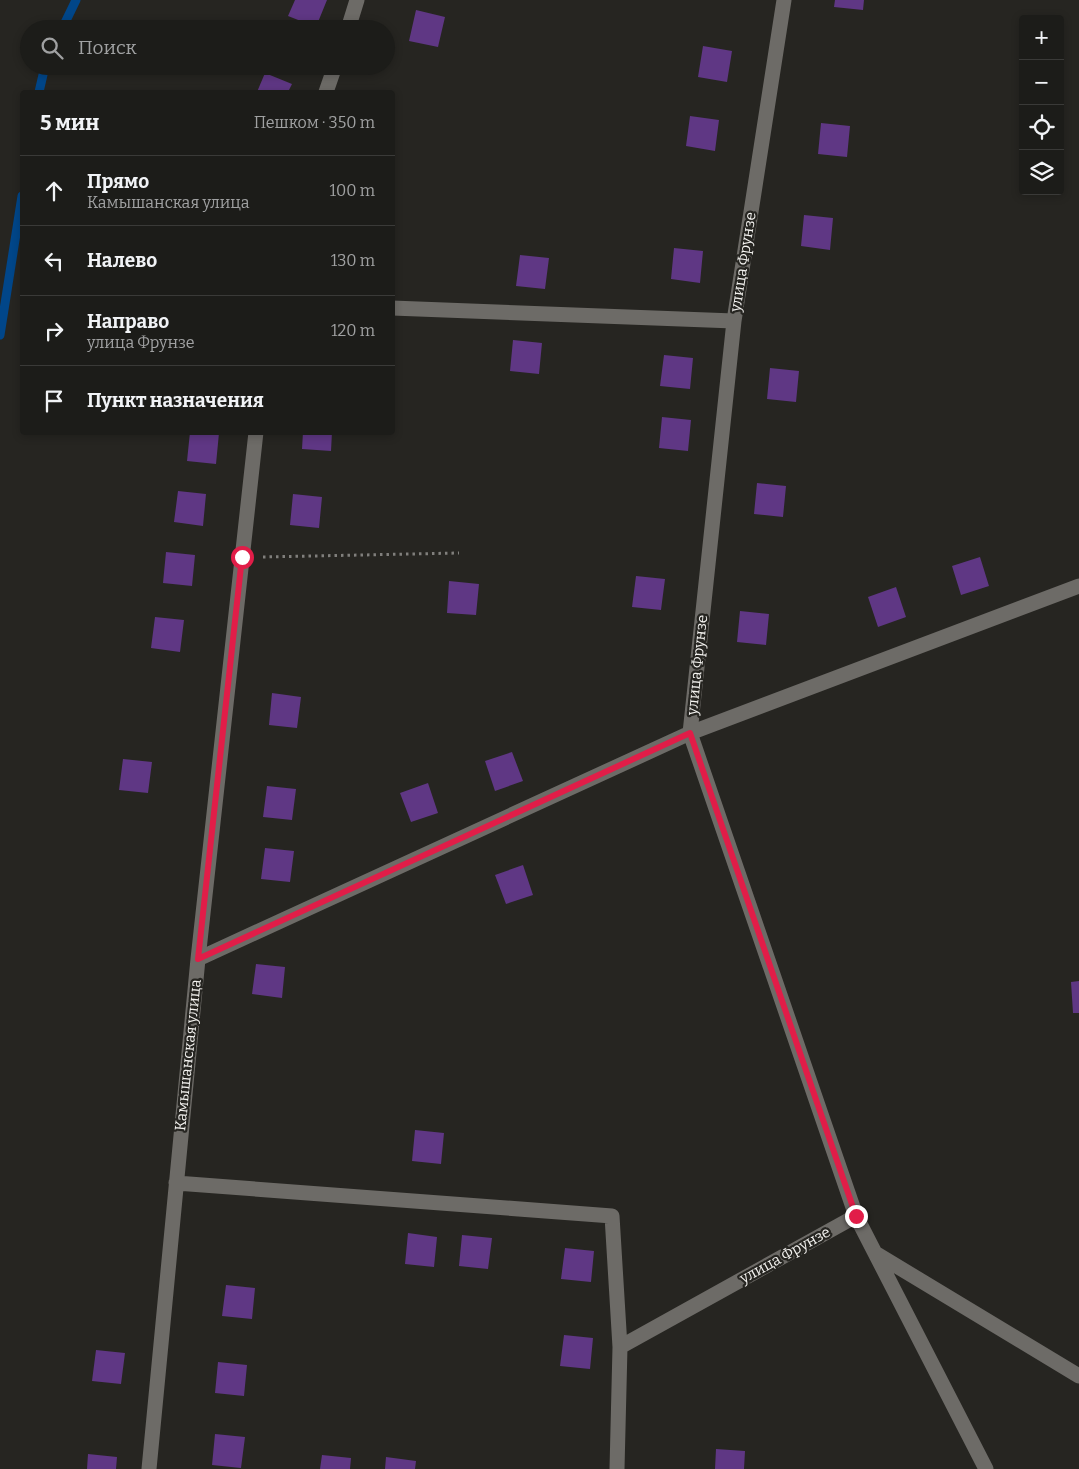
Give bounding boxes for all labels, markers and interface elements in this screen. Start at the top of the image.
map controls [1019,15,1064,195]
button: + [1019,15,1064,60]
search box [20,20,395,75]
icon: search [38,34,66,62]
text: Поиск [78,36,137,59]
button: − [1019,60,1064,105]
button: locate [1019,105,1064,150]
text: 5 мин [40,110,99,136]
text: Пешком · 350 m [254,113,375,132]
button: layers [1019,150,1064,195]
text: Прямо [87,170,149,193]
icon: ahead [40,177,68,205]
text: 100 m [330,181,375,200]
text: Камышанская улица [87,193,250,212]
street label: улица Фрунзе [726,211,760,314]
icon: left [40,247,68,275]
text: Налево [87,249,157,272]
text: 130 m [331,251,375,270]
text: Направо [87,310,169,333]
icon: right [40,317,68,345]
text: 120 m [331,321,375,340]
text: улица Фрунзе [87,333,195,352]
icon: arrive [40,387,68,415]
text: Пункт назначения [87,389,264,412]
route start [231,546,254,569]
street label: улица Фрунзе [683,614,711,717]
street label: Камышанская улица [171,978,205,1132]
route end [845,1205,868,1228]
street label: улица Фрунзе [736,1223,833,1288]

